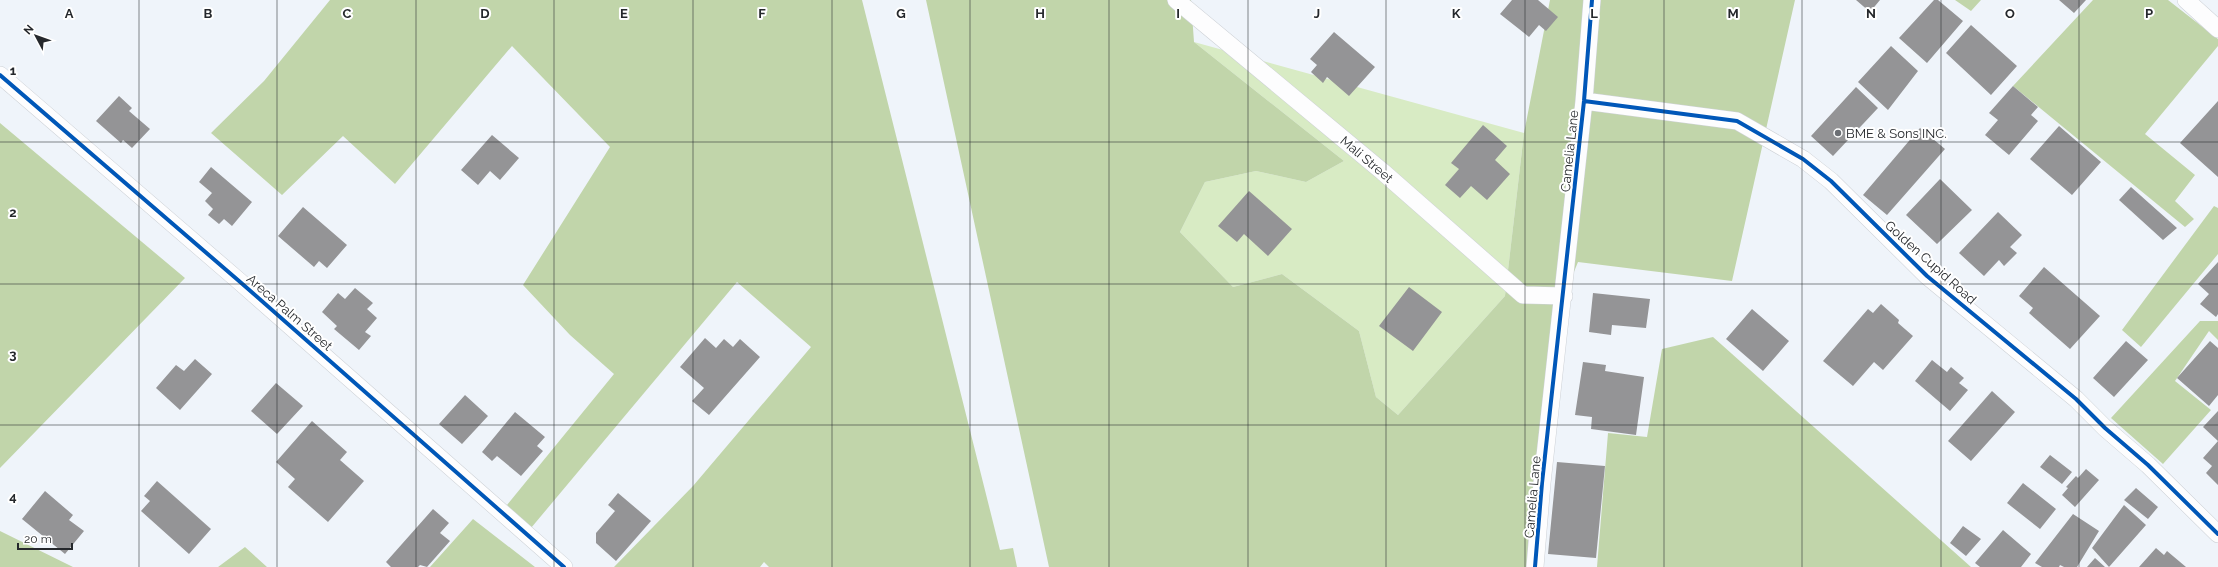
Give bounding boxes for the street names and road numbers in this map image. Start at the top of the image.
street label: Camelia Lane [1558,109,1581,193]
street label: Mali Street [1337,133,1397,186]
street label: Golden Cupid Road [1882,218,1979,307]
street label: Areca Palm Street [244,271,336,354]
street label: Camelia Lane [1521,455,1544,539]

